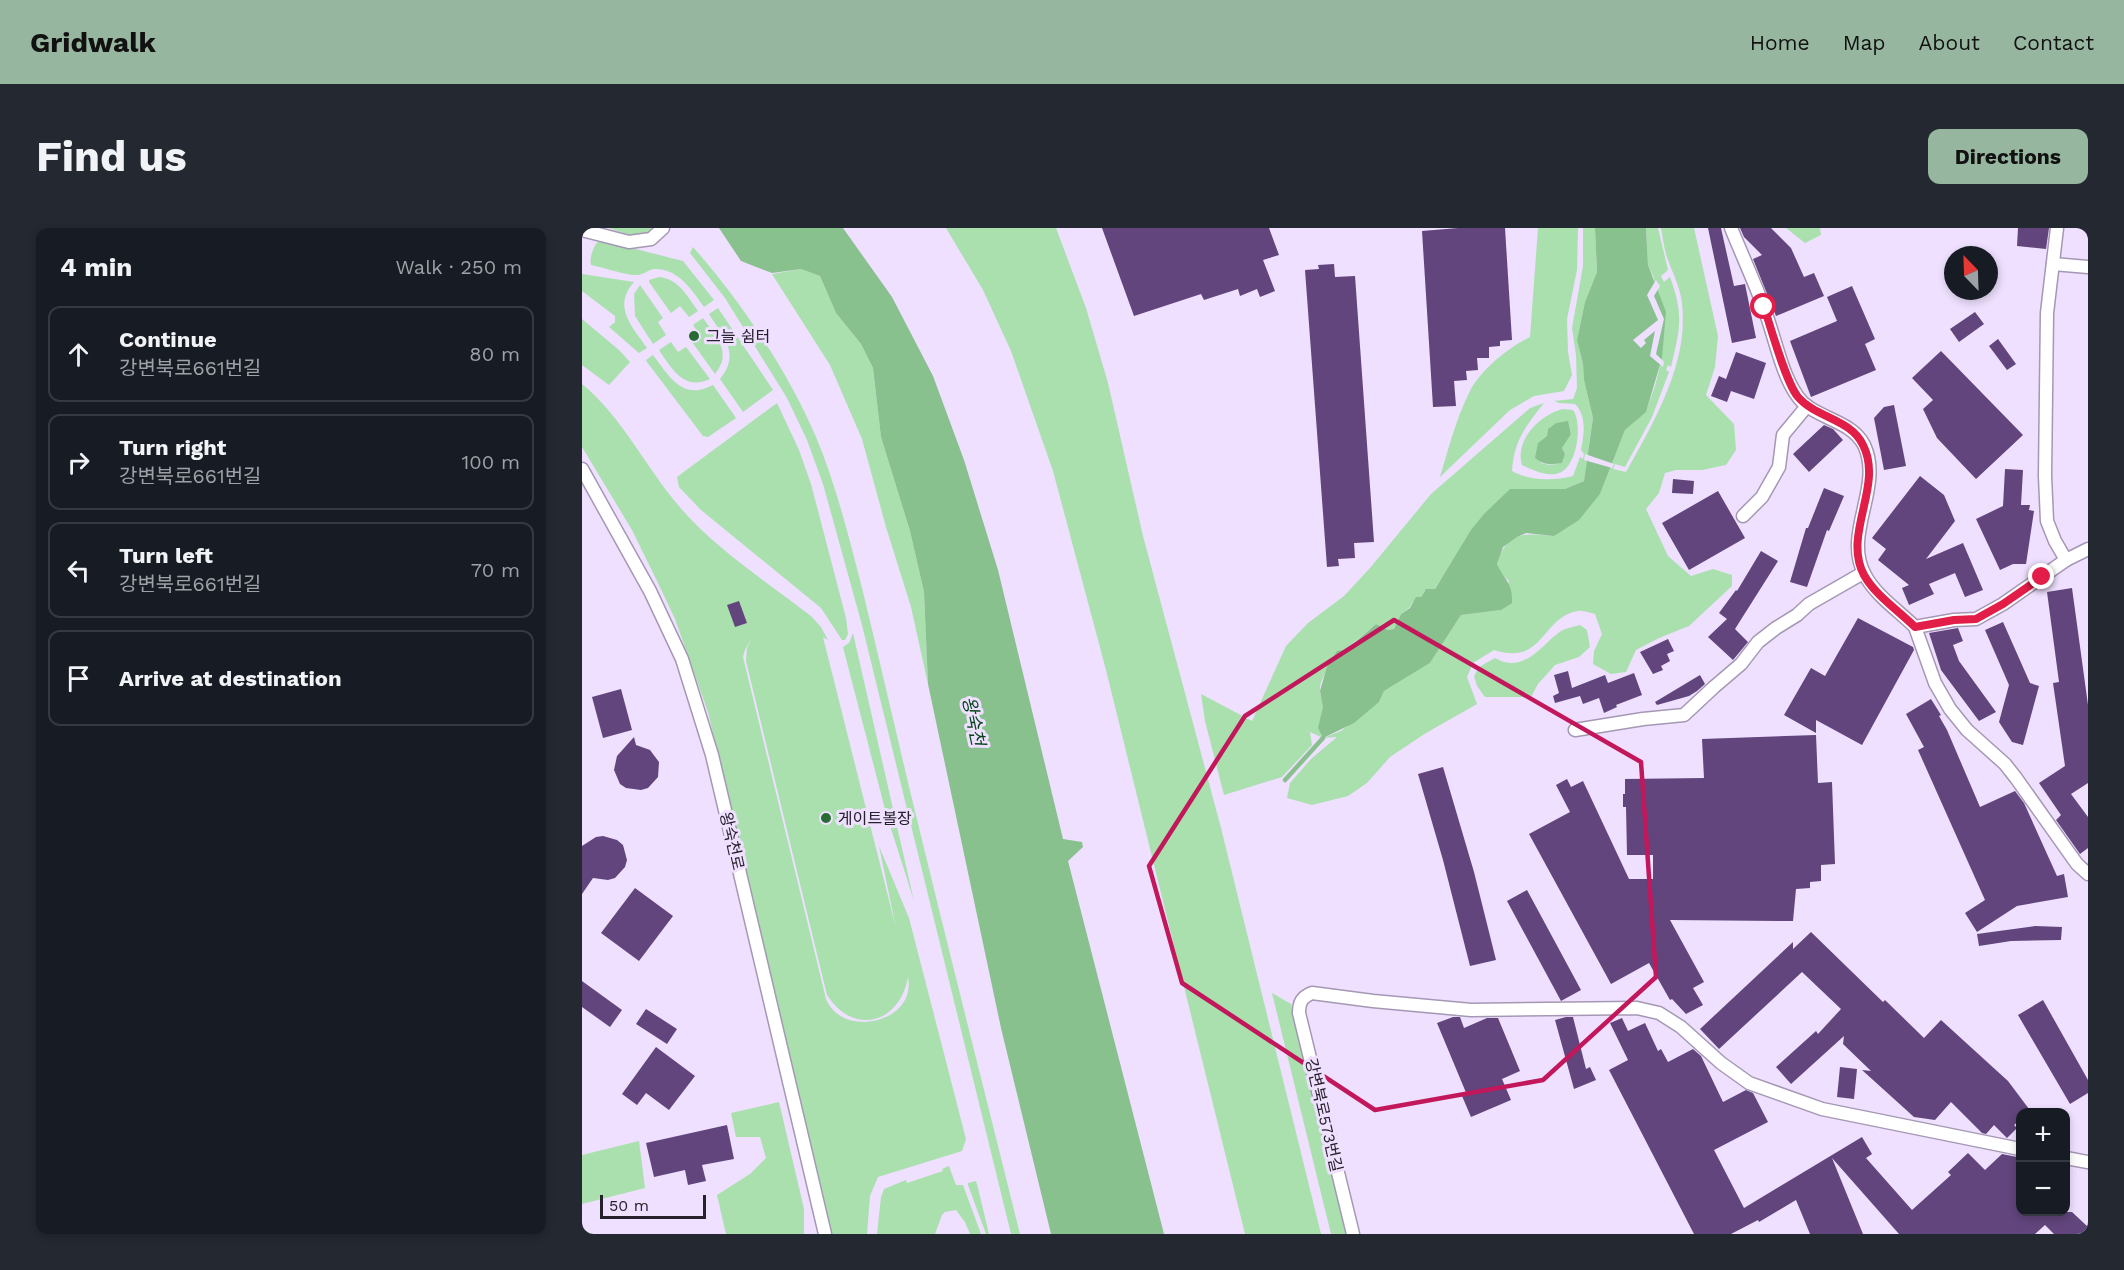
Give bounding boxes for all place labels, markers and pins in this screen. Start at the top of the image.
place label: 그늘 쉼터 [706,327,770,346]
marker: 그늘 쉼터 [687,329,701,343]
place label: 게이트볼장 [838,809,912,828]
marker: 게이트볼장 [819,811,833,825]

